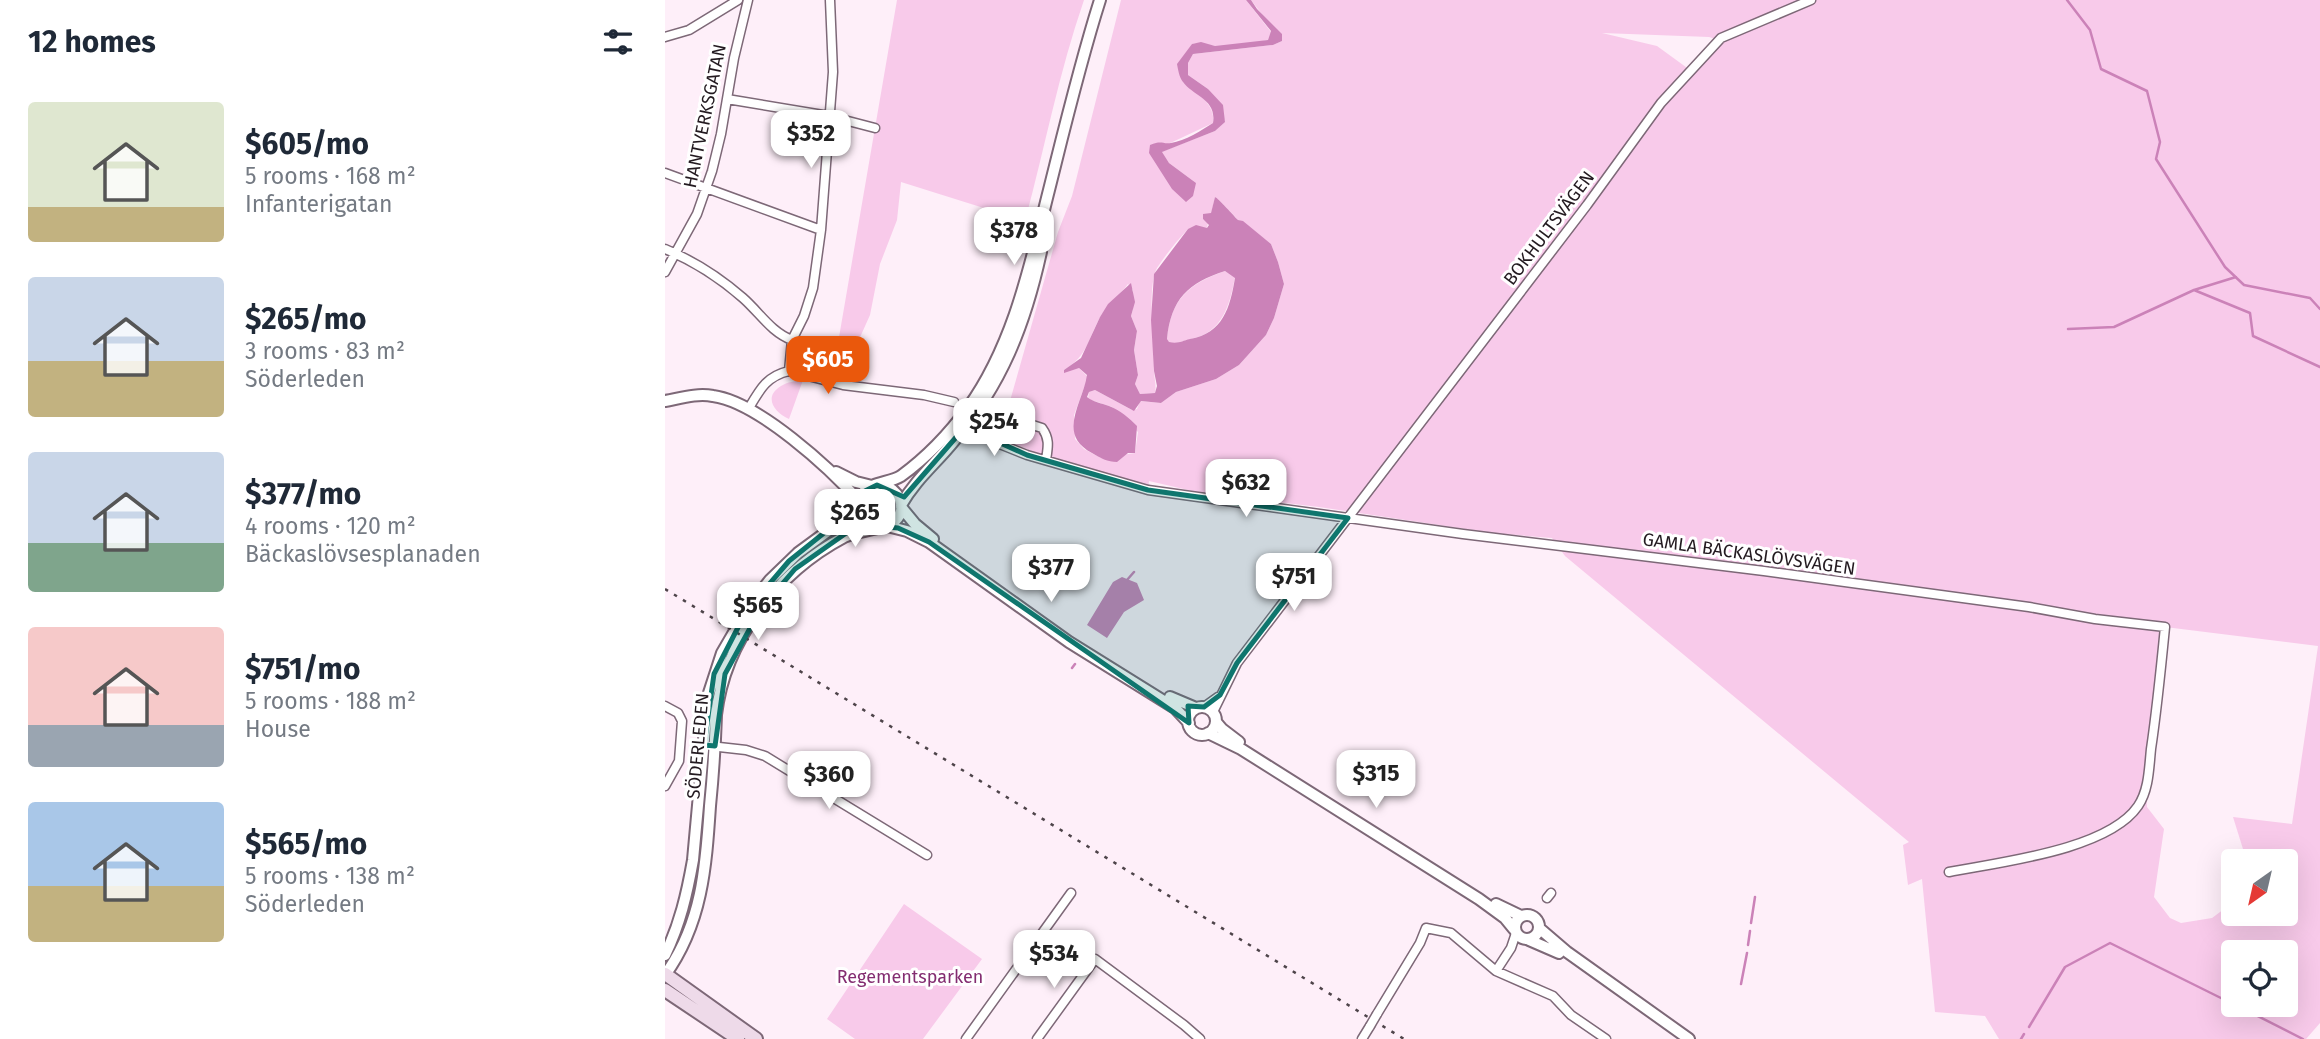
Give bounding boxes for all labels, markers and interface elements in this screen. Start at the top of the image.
icon: filters [599,23,637,61]
text: 12 homes [28,24,156,60]
street label: HANTVERKSGATAN [679,42,731,190]
pin: $352 [770,110,852,170]
text: $352 [787,119,835,147]
text: $605/mo [245,126,369,162]
icon: home [84,130,168,214]
text: 5 rooms · 168 m² [245,162,416,190]
street label: BOKHULTSVÄGEN [1499,167,1599,289]
text: Infanterigatan [245,190,392,218]
pin: $378 [973,208,1055,267]
text: $378 [990,216,1038,244]
text: $265/mo [245,301,367,337]
icon: home [84,305,168,389]
pin: $605 [787,336,869,396]
text: 3 rooms · 83 m² [245,337,405,365]
text: $605 [802,345,854,373]
text: Söderleden [245,365,365,393]
pin: $254 [953,398,1035,458]
text: $254 [969,407,1019,435]
pin: $632 [1205,460,1287,519]
text: $632 [1222,468,1271,496]
text: $377/mo [245,476,361,512]
icon: home [84,480,168,564]
pin: $265 [814,490,896,549]
text: $265 [830,498,880,526]
text: 4 rooms · 120 m² [245,512,416,540]
street label: GAMLA BÄCKASLÖVSVÄGEN [1641,528,1857,580]
text: Bäckaslövsesplanaden [245,540,481,568]
pin: $377 [1010,544,1092,604]
text: $377 [1028,553,1074,581]
pin: $751 [1253,554,1335,613]
text: $751 [1272,562,1316,590]
pin: $565 [717,582,799,642]
text: $565 [733,591,783,619]
text: $751/mo [245,651,360,687]
icon: home [84,655,168,739]
text: 5 rooms · 188 m² [245,687,416,715]
street label: SÖDERLEDEN [682,692,714,800]
text: House [245,715,311,743]
pin: $315 [1335,750,1417,810]
pin: $360 [788,752,870,811]
text: $315 [1352,759,1400,787]
text: $360 [803,760,855,788]
text: $565/mo [245,826,367,862]
icon: home [84,830,168,914]
north arrow [2221,849,2298,926]
map controls [2221,849,2298,1017]
text: 5 rooms · 138 m² [245,862,415,890]
text: Söderleden [245,890,365,918]
pin: $534 [1013,930,1095,990]
text: $534 [1029,939,1079,967]
button: locate [2221,940,2298,1017]
park label: Regementsparken [837,966,983,988]

